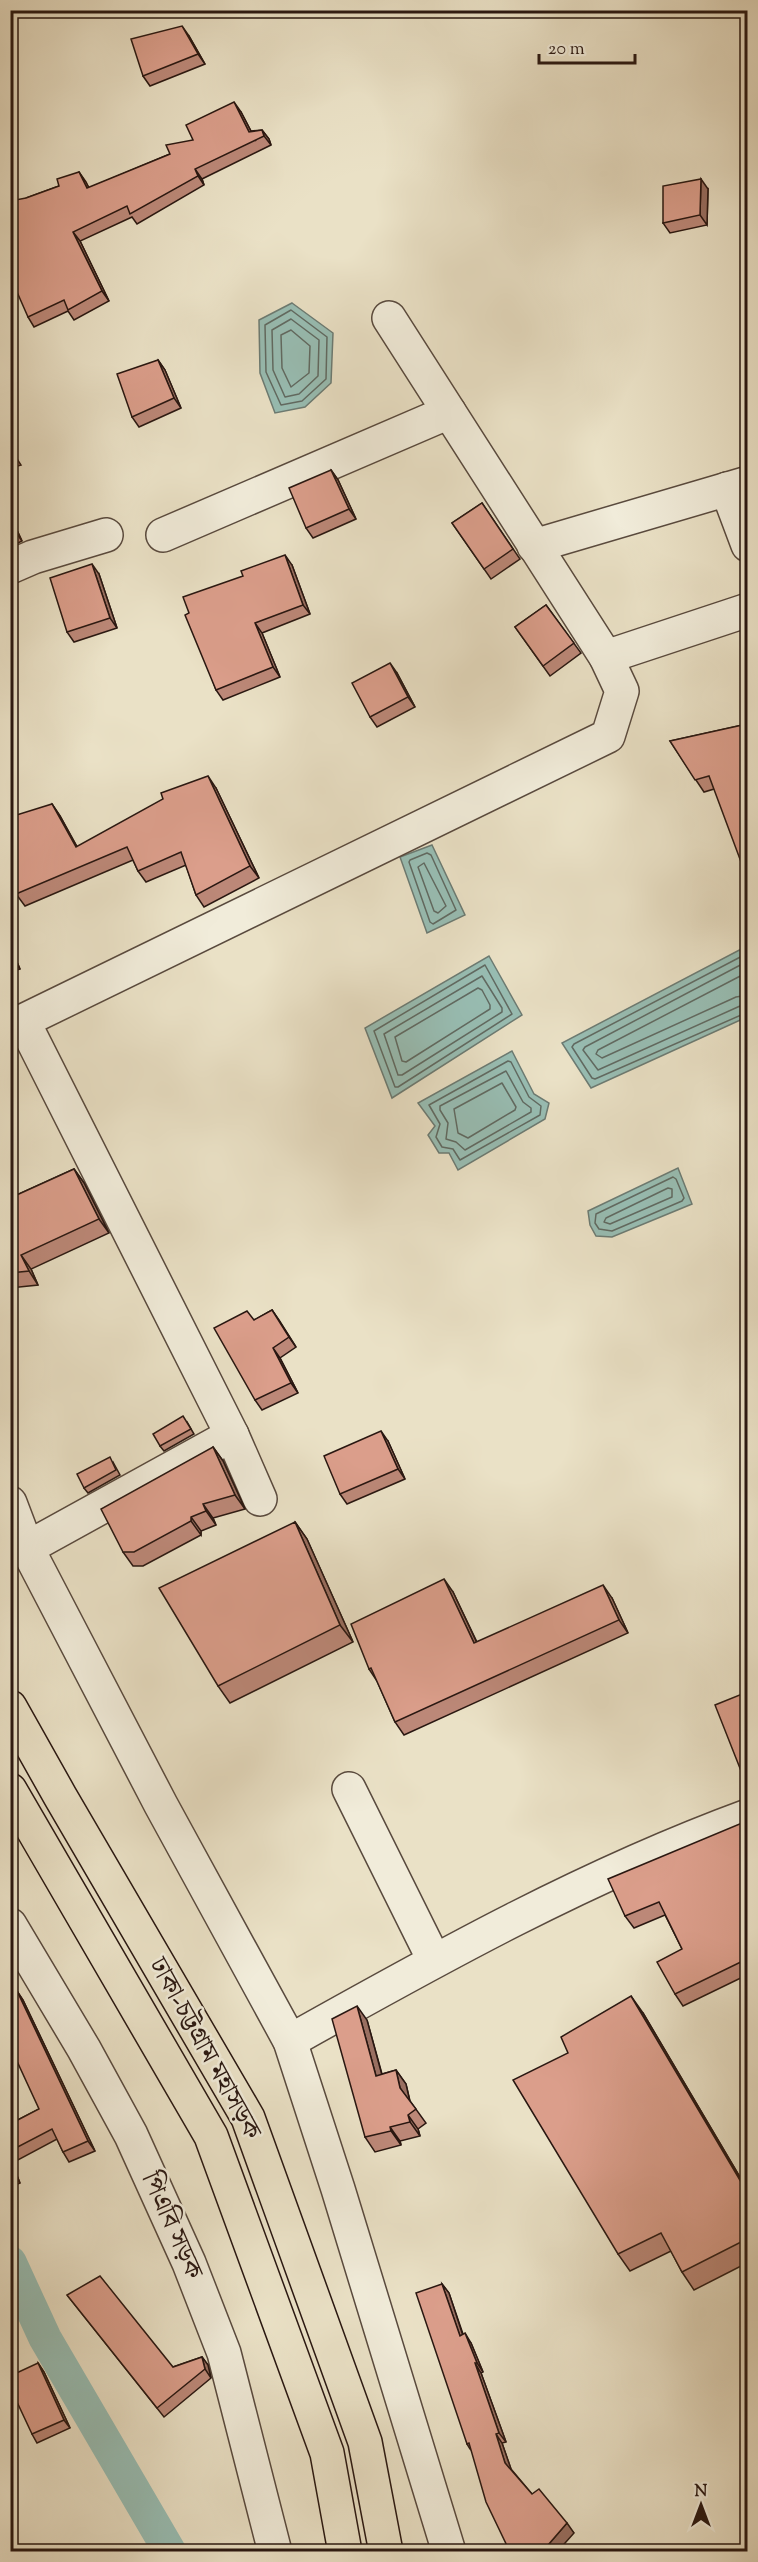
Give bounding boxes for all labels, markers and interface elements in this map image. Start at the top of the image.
scale bar [539,27,635,65]
text: 20 m [548,37,585,63]
street label: ঢাকা-চট্টগ্রাম মহাসড়ক [138,1951,270,2148]
street label: পিএবি সড়ক [131,2166,212,2287]
north arrow [671,2475,731,2535]
text: N [695,2481,708,2504]

